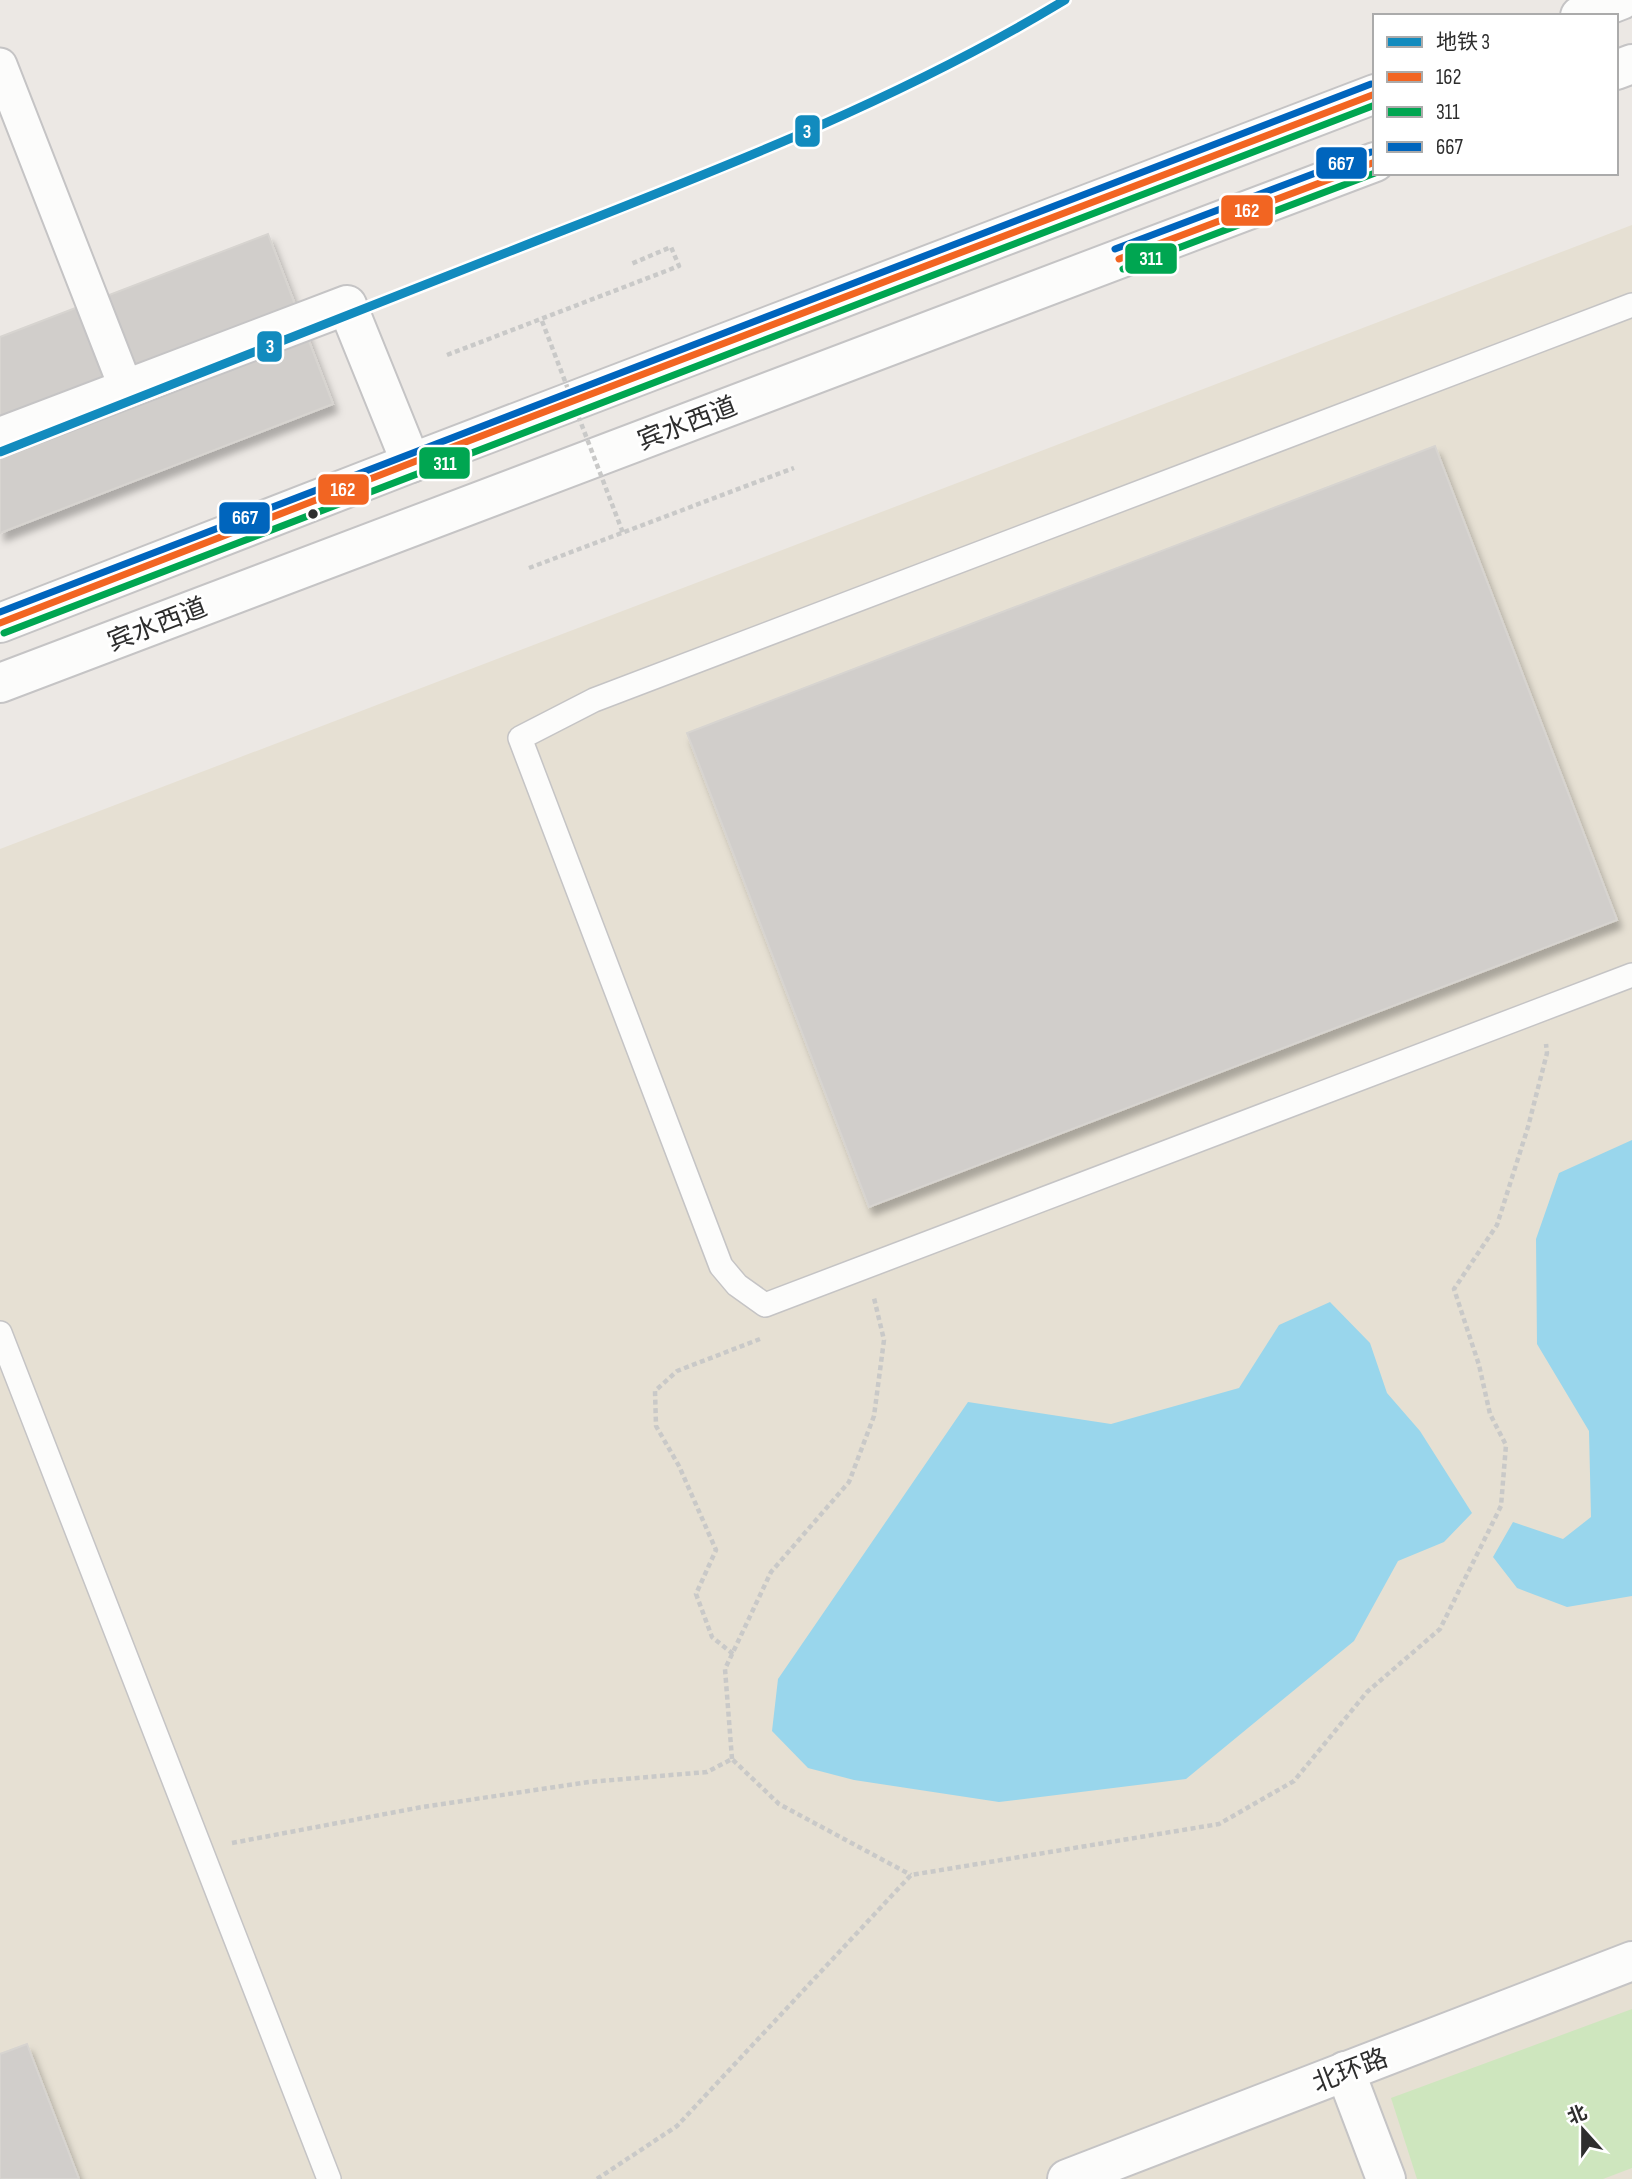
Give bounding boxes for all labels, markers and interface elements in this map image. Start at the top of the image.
legend [1373,14,1618,175]
text: 地铁 3 [1436,30,1490,55]
text: 162 [1436,65,1461,90]
text: 311 [1436,100,1460,125]
line badge: 3 [794,114,821,148]
text: 3 [803,121,811,144]
text: 667 [1436,135,1463,160]
line badge: 667 [1315,146,1368,180]
text: 667 [1328,153,1355,176]
line badge: 162 [1220,194,1274,227]
text: 162 [1235,200,1259,223]
line badge: 311 [1124,242,1178,275]
text: 311 [1139,248,1163,271]
line badge: 3 [256,330,283,363]
text: 3 [266,336,274,359]
street label: 宾水西道 [633,391,742,458]
line badge: 311 [418,446,471,480]
text: 311 [433,453,457,476]
line badge: 162 [317,473,370,506]
text: 162 [331,479,355,502]
line badge: 667 [218,501,271,535]
text: 667 [232,507,259,530]
unlabelled marker [306,507,320,521]
street label: 宾水西道 [103,592,212,659]
street label: 北环路 [1309,2043,1393,2100]
north arrow [1548,2095,1618,2165]
text: 北 [1564,2101,1590,2130]

